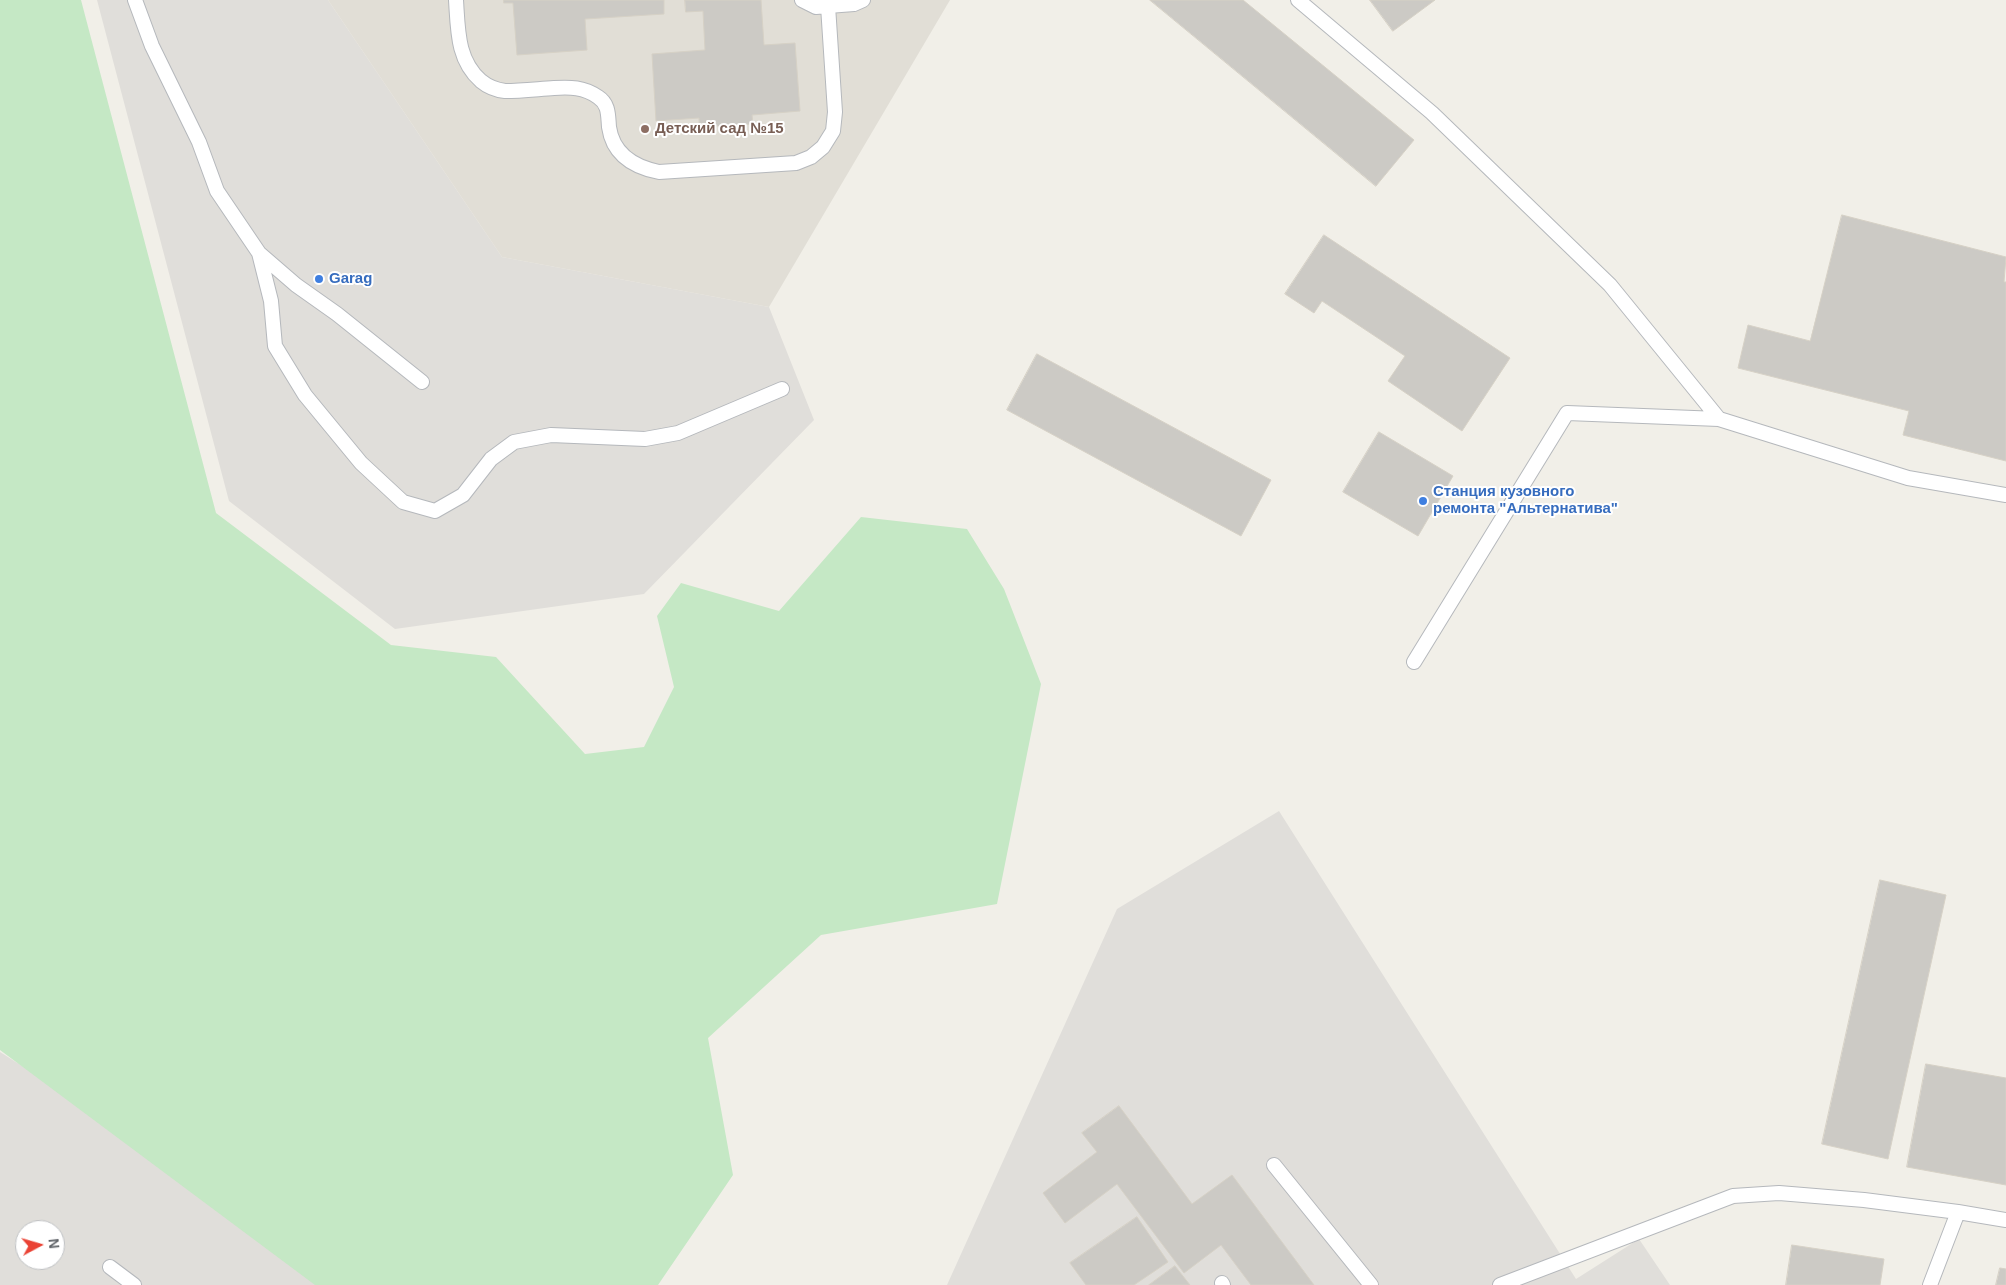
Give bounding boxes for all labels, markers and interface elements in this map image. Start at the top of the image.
place label: Детский сад №15 [655,120,784,138]
marker: Детский сад №15 [639,123,651,135]
place label: Garag [329,270,372,288]
marker: Garag [313,273,325,285]
place label: Станция кузовного ремонта "Альтернатива" [1433,483,1618,518]
marker: Станция кузовного ремонта "Альтернатива" [1417,495,1429,507]
north arrow [15,1220,65,1270]
text: N [45,1238,62,1249]

